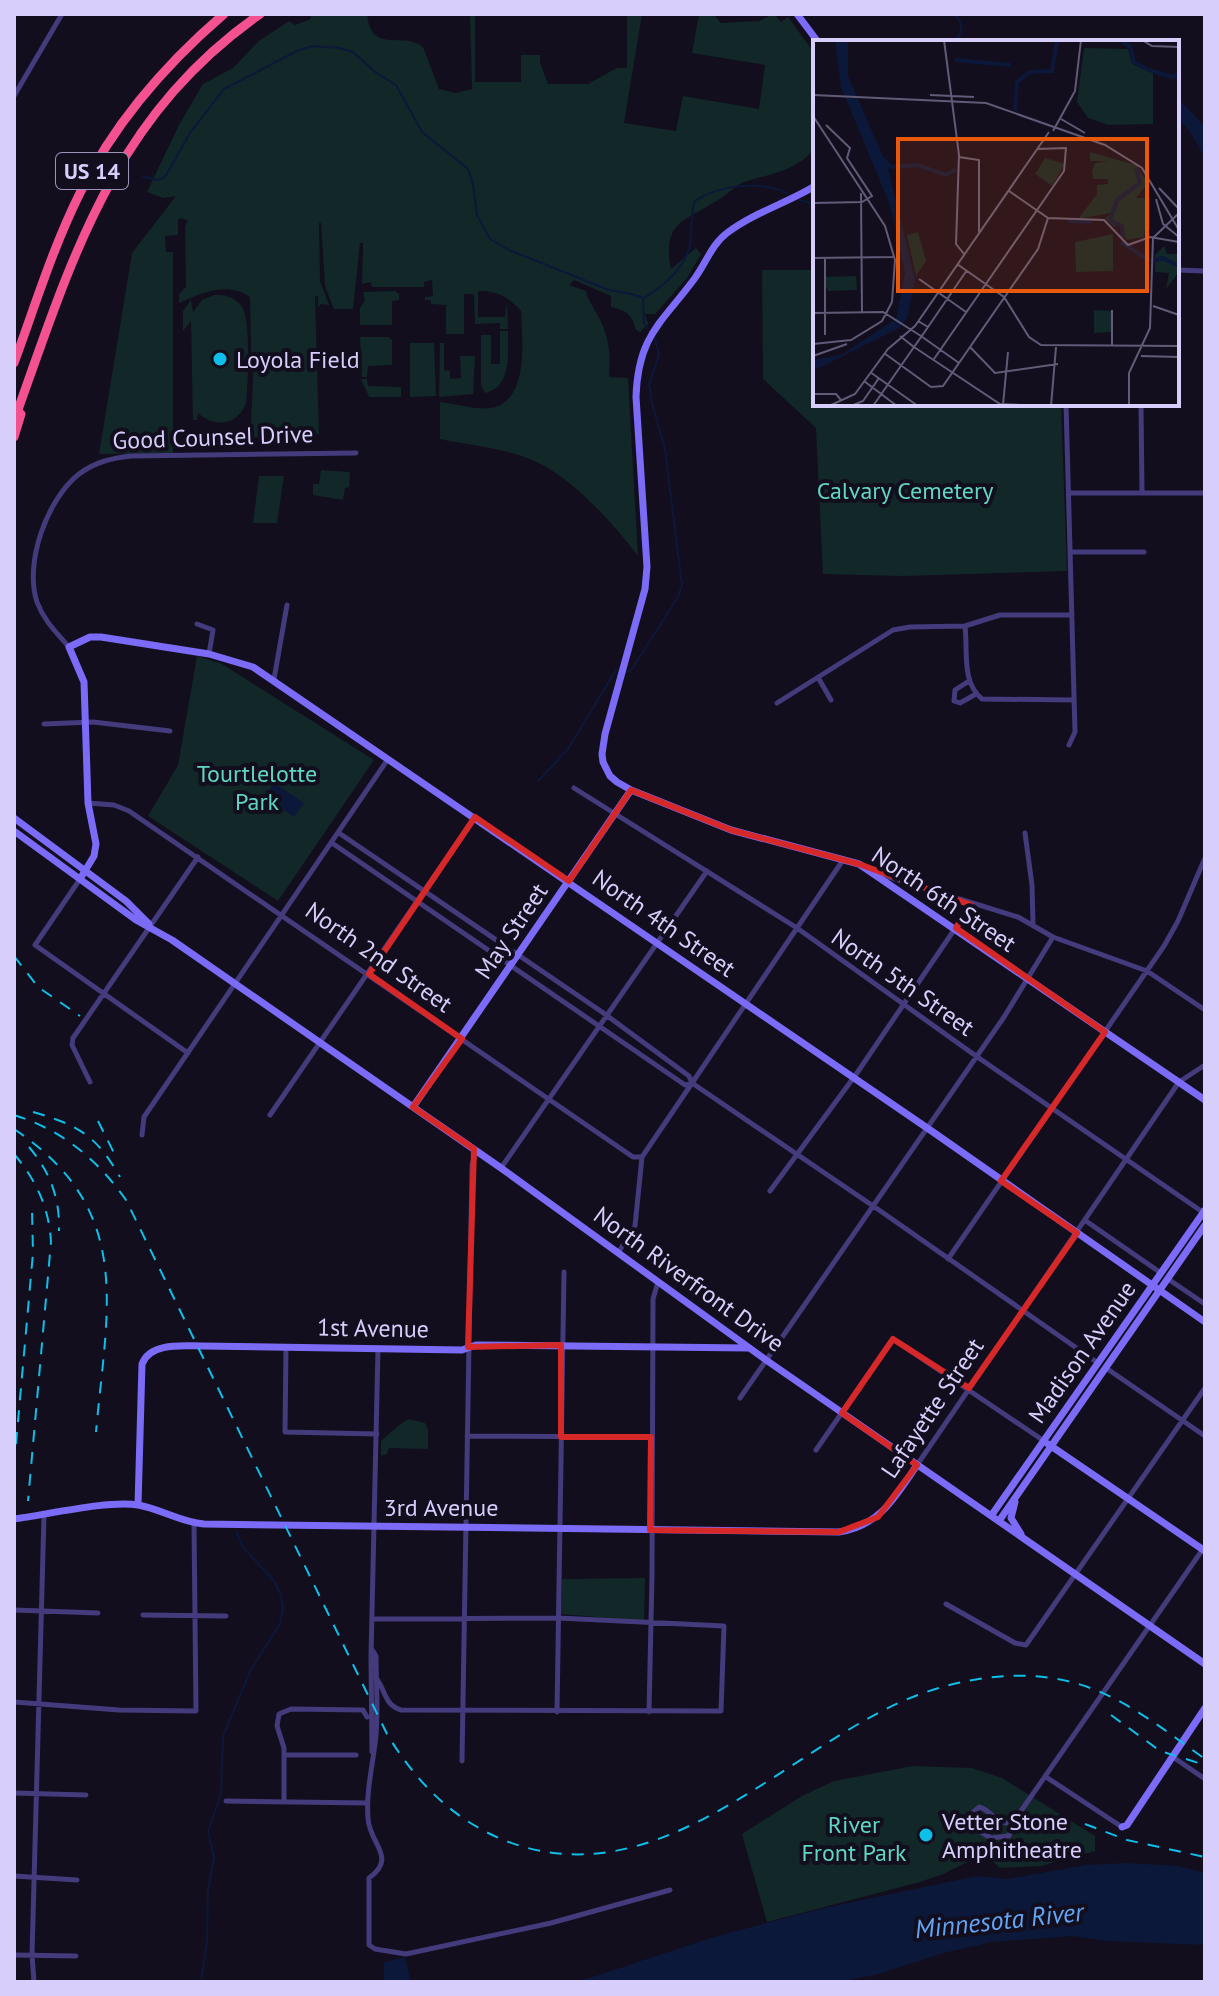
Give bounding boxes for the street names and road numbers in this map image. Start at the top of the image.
road number: US 14 [56,153,128,189]
street label: Good Counsel Drive [112,418,314,456]
street label: North 6th Street [866,839,1022,959]
street label: North 4th Street [586,862,742,984]
street label: May Street [468,877,554,985]
street label: North 2nd Street [299,895,459,1019]
street label: North 5th Street [825,921,981,1043]
street label: North Riverfront Drive [588,1199,790,1359]
street label: Madison Avenue [1021,1275,1143,1429]
street label: 1st Avenue [317,1312,429,1344]
street label: Lafayette Street [874,1332,990,1484]
street label: 3rd Avenue [384,1492,498,1523]

